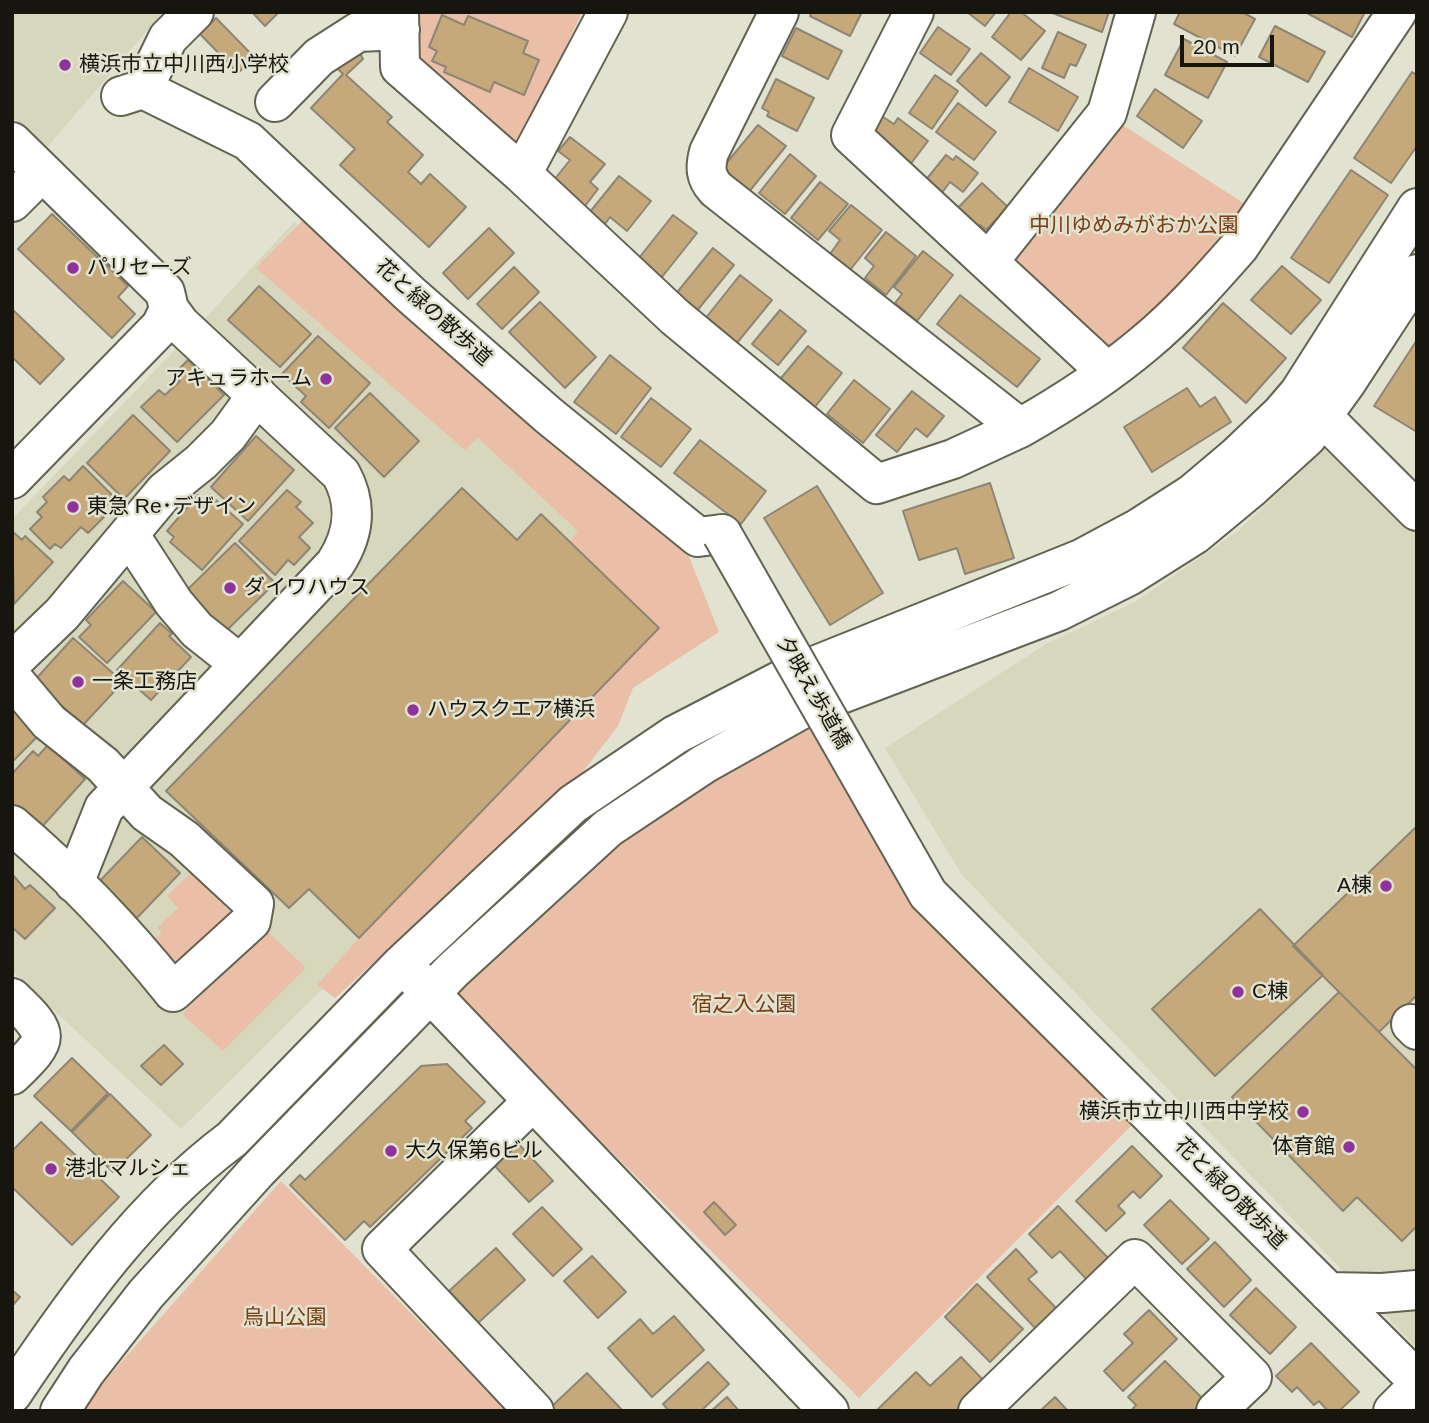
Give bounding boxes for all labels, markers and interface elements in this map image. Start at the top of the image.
scale bar [1184,21,1278,65]
text: 20 m [1193,35,1240,58]
place label: 横浜市立中川西小学校 [79,52,289,78]
marker: 横浜市立中川西小学校 [57,57,73,73]
park label: 中川ゆめみがおか公園 [1029,213,1239,239]
street label: 花と緑の散歩道 [370,254,496,372]
place label: パリセーズ [87,255,192,281]
marker: パリセーズ [65,260,81,276]
place label: アキュラホーム [165,366,312,392]
marker: アキュラホーム [318,371,334,387]
place label: 東急 Re･デザイン [87,494,256,520]
marker: 東急 Re･デザイン [65,499,81,515]
place label: ダイワハウス [244,575,370,601]
marker: ダイワハウス [222,580,238,596]
street label: 夕映え歩道橋 [771,632,855,754]
place label: 一条工務店 [92,669,197,695]
marker: 一条工務店 [70,674,86,690]
place label: ハウスクエア横浜 [427,697,595,723]
marker: ハウスクエア横浜 [405,702,421,718]
place label: A棟 [1337,873,1372,899]
marker: A棟 [1378,878,1394,894]
place label: C棟 [1252,979,1288,1005]
marker: C棟 [1230,984,1246,1000]
park label: 宿之入公園 [692,992,796,1018]
place label: 横浜市立中川西中学校 [1079,1099,1289,1125]
marker: 横浜市立中川西中学校 [1295,1104,1311,1120]
street label: 花と緑の散歩道 [1169,1133,1291,1255]
place label: 体育館 [1272,1134,1335,1160]
place label: 大久保第6ビル [405,1138,543,1164]
marker: 体育館 [1341,1139,1357,1155]
marker: 大久保第6ビル [383,1143,399,1159]
place label: 港北マルシェ [65,1156,191,1182]
marker: 港北マルシェ [43,1161,59,1177]
park label: 烏山公園 [243,1305,327,1331]

